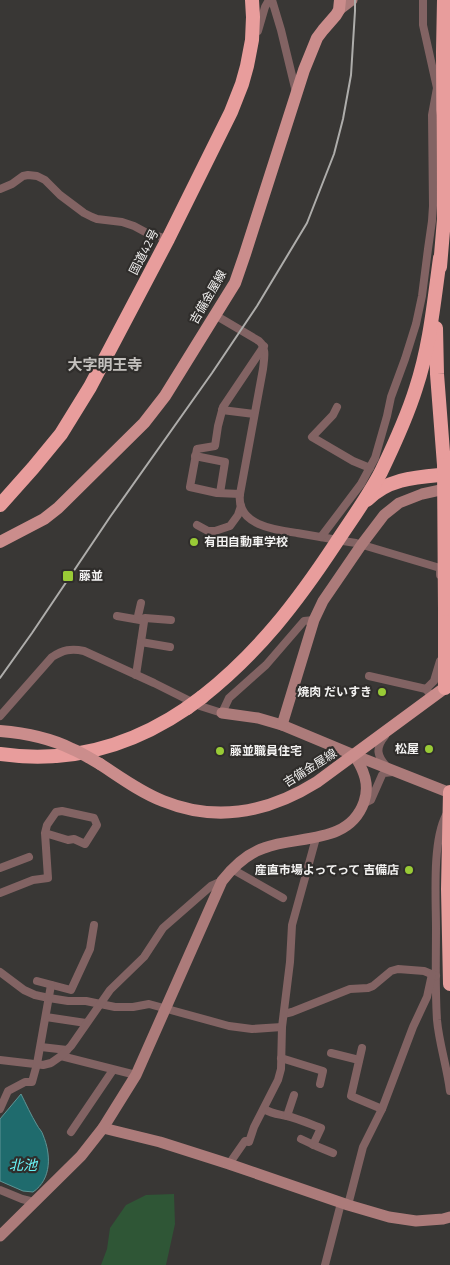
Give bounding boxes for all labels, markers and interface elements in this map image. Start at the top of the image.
street label: 国道42号 [124,225,163,278]
street label: 吉備金屋線 [184,266,231,327]
district label: 大字明王寺 [67,353,143,376]
place label: 有田自動車学校 [204,532,288,551]
marker: 有田自動車学校 [188,536,200,548]
place label: 藤並 [79,566,103,585]
marker: 藤並 [61,569,75,583]
place label: 焼肉 だいすき [297,682,372,701]
marker: 焼肉 だいすき [376,686,388,698]
place label: 松屋 [395,739,419,758]
place label: 藤並職員住宅 [230,741,302,760]
marker: 松屋 [423,743,435,755]
street label: 吉備金屋線 [279,744,340,792]
marker: 藤並職員住宅 [214,745,226,757]
place label: 産直市場よってって 吉備店 [255,860,399,879]
marker: 産直市場よってって 吉備店 [403,864,415,876]
water label: 北池 [9,1154,39,1175]

